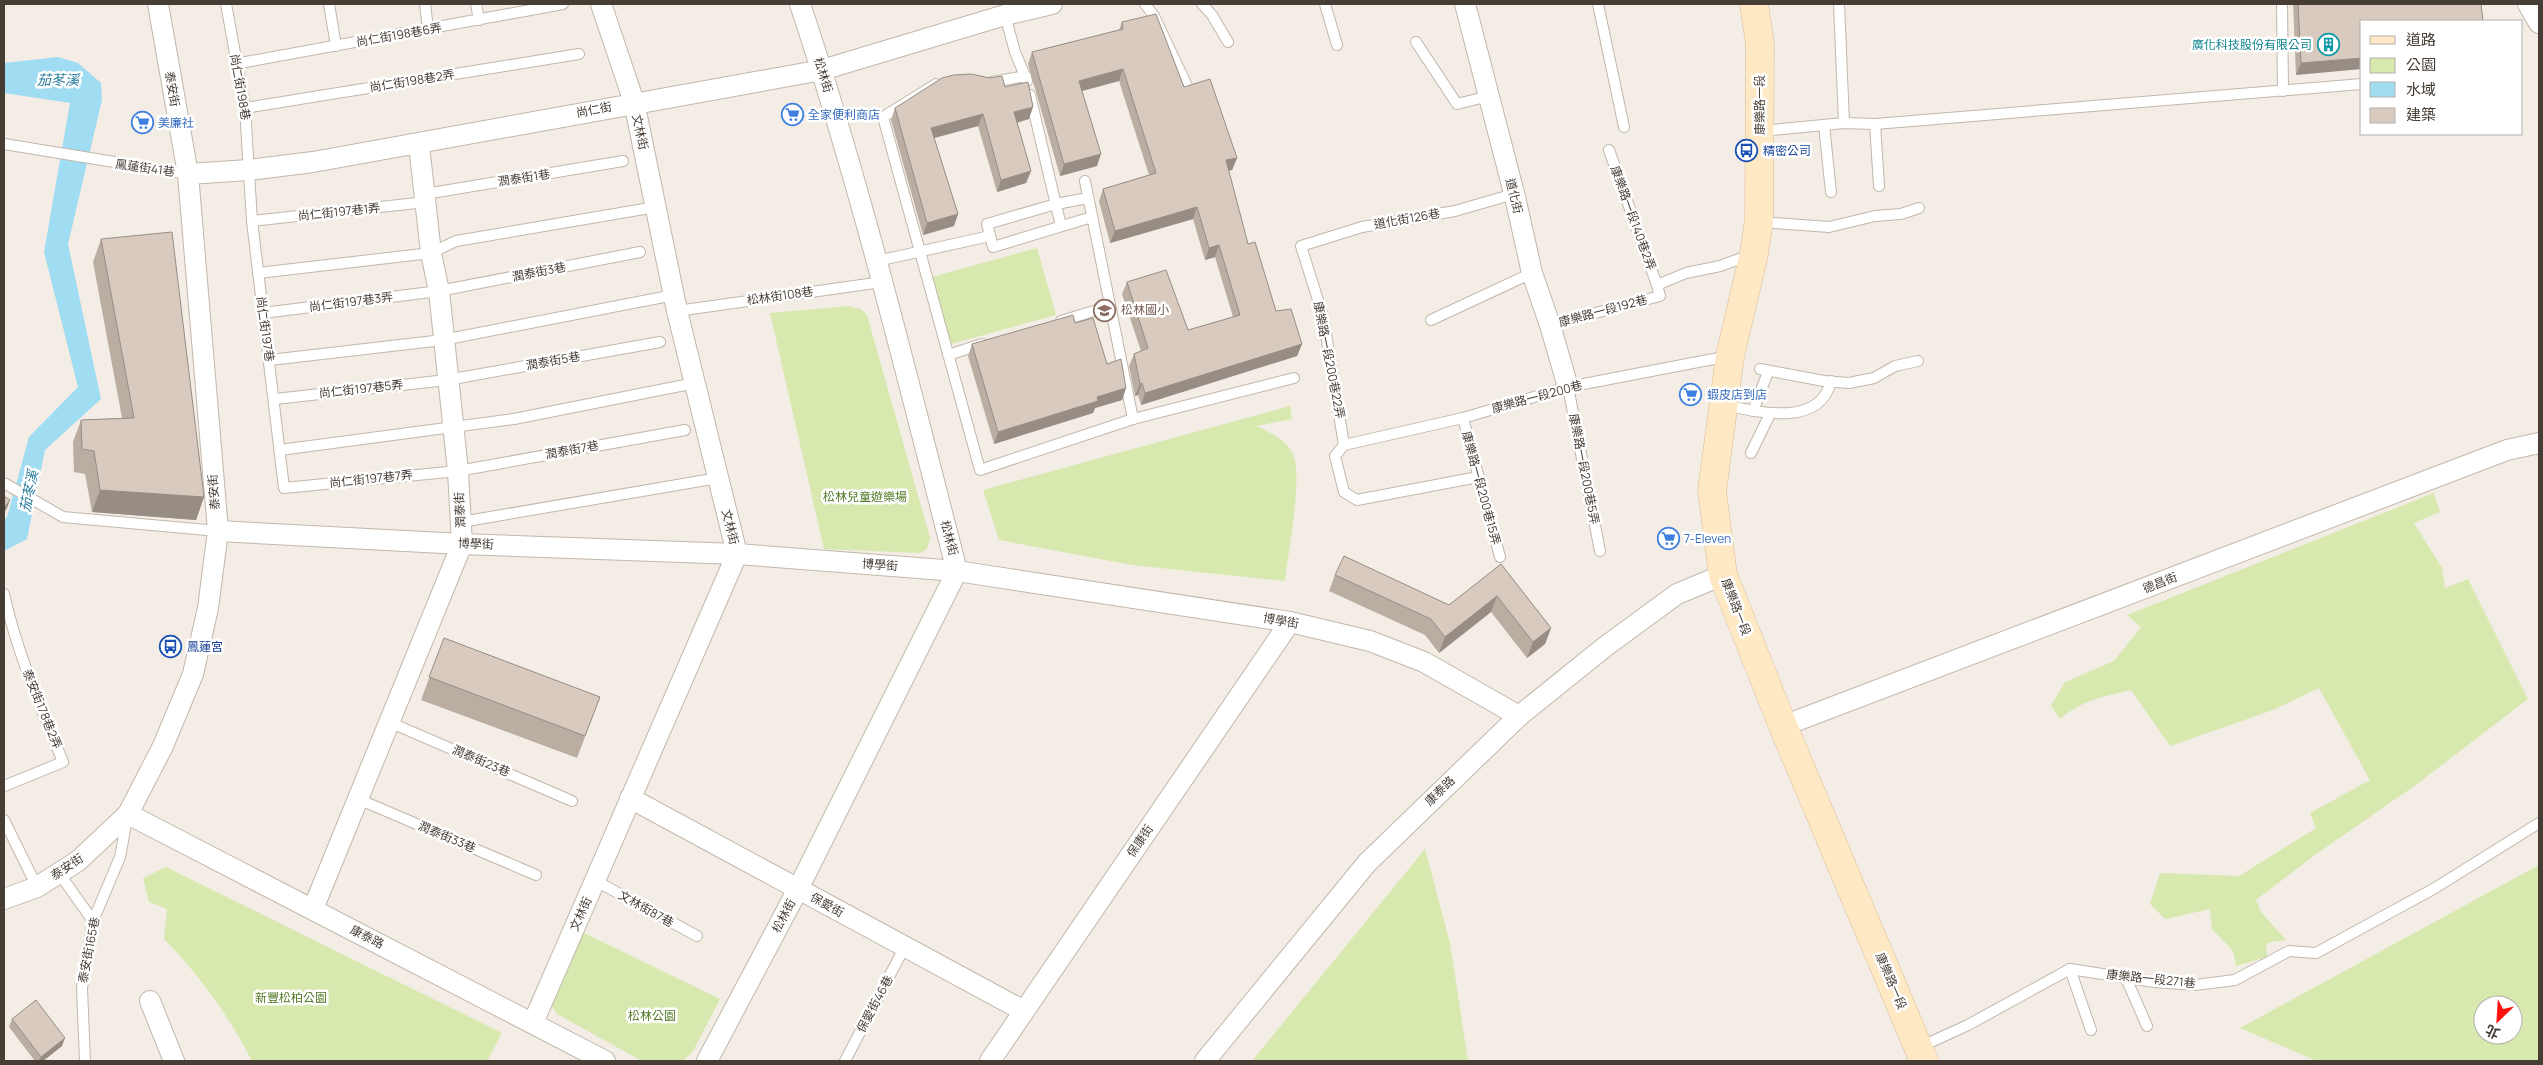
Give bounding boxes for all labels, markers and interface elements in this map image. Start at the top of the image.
street label: 尚仁街198巷6弄 [355,19,443,50]
legend [2360,20,2523,135]
text: 道路 [2406,29,2436,50]
building icon: 廣化科技股份有限公司 [2316,33,2340,57]
place label: 廣化科技股份有限公司 [2192,36,2312,53]
street label: 尚仁街198巷 [226,52,255,121]
text: 公園 [2406,54,2436,75]
street label: 松林街 [810,55,837,95]
street label: 尚仁街198巷2弄 [368,65,456,96]
water label: 茄苳溪 [37,70,81,89]
street label: 泰安街 [161,70,184,108]
street label: 康樂路一段 [1751,75,1768,135]
text: 水域 [2406,79,2436,100]
street label: 尚仁街 [575,98,613,121]
supermarket icon: 全家便利商店 [780,103,804,127]
text: 建築 [2406,104,2436,125]
place label: 全家便利商店 [808,106,880,123]
supermarket icon: 美廉社 [130,111,154,135]
street label: 文林街 [628,113,653,151]
place label: 美廉社 [158,114,194,131]
bus stop icon: 精密公司 [1735,139,1759,163]
place label: 精密公司 [1763,142,1811,159]
street label: 鳳蓮街41巷 [114,155,176,180]
street label: 康樂路一段140巷2弄 [1607,163,1660,272]
street label: 潤泰街1巷 [497,165,551,190]
street label: 道化街 [1502,176,1527,215]
street label: 尚仁街197巷1弄 [297,199,381,224]
street label: 道化街126巷 [1372,204,1441,233]
street label: 潤泰街3巷 [510,258,567,285]
street label: 松林街108巷 [746,282,814,309]
street label: 尚仁街197巷3弄 [308,288,394,315]
street label: 康樂路一段192巷 [1557,291,1649,330]
street label: 尚仁街197巷 [252,295,279,363]
school or university icon: 松林國小 [1093,298,1117,322]
street label: 康樂路一段200巷22弄 [1310,300,1349,420]
place label: 松林國小 [1121,301,1169,318]
street label: 潤泰街5巷 [524,347,581,374]
street label: 尚仁街197巷5弄 [318,376,404,401]
street label: 康樂路一段200巷 [1490,376,1584,417]
supermarket icon: 蝦皮店到店 [1679,383,1703,407]
place label: 蝦皮店到店 [1707,386,1767,403]
street label: 康樂路一段200巷5弄 [1565,412,1604,526]
street label: 康樂路一段200巷15弄 [1458,429,1505,547]
street label: 潤泰街7巷 [544,436,600,463]
water label: 茄苳溪 [15,466,43,513]
street label: 尚仁街197巷7弄 [328,466,414,491]
street label: 泰安街 [203,473,224,511]
park label: 松林兒童遊樂場 [823,488,907,505]
street label: 潤泰街 [450,492,469,528]
street label: 文林街 [718,507,743,546]
street label: 松林街 [937,518,962,557]
supermarket icon: 7-Eleven [1656,527,1680,551]
place label: 7-Eleven [1684,530,1731,547]
street label: 博學街 [458,534,494,553]
street label: 博學街 [861,555,899,574]
street label: 德昌街 [2140,568,2180,597]
street label: 康樂路一段 [1718,576,1755,638]
street label: 博學街 [1262,609,1300,632]
bus stop icon: 鳳蓮宮 [159,635,183,659]
place label: 鳳蓮宮 [187,638,223,655]
street label: 泰安街178巷2弄 [19,666,66,751]
street label: 潤泰街23巷 [450,741,513,780]
street label: 康泰路 [1421,772,1459,809]
street label: 潤泰街33巷 [416,817,479,856]
street label: 保康街 [1122,821,1157,860]
street label: 泰安街 [47,849,86,884]
street label: 文林街87巷 [615,886,677,931]
street label: 保愛街 [807,888,847,921]
street label: 文林街 [565,894,596,934]
street label: 松林街 [768,896,800,936]
street label: 泰安街165巷 [74,915,103,984]
street label: 康泰路 [347,921,387,952]
street label: 康樂路一段 [1872,950,1911,1012]
street label: 康樂路一段271巷 [2106,965,2196,992]
street label: 保愛街46巷 [852,972,897,1035]
park label: 新豐松柏公園 [255,989,327,1006]
north arrow [2473,995,2523,1045]
park label: 松林公園 [628,1007,676,1024]
text: 北 [2482,1021,2503,1044]

